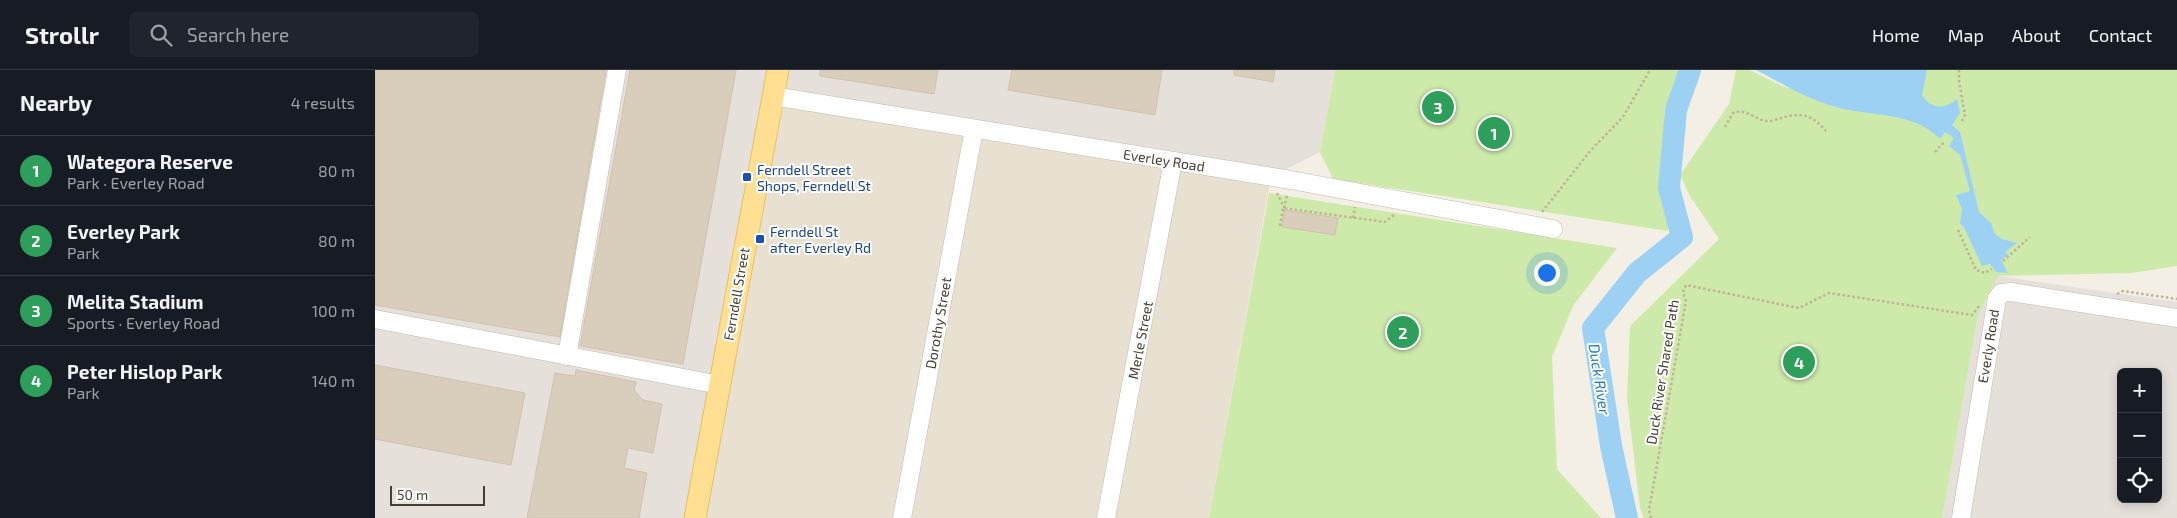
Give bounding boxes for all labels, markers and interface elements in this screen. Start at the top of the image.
search box [129,12,479,57]
text: Strollr [25,20,99,49]
icon: search [147,21,175,49]
text: Search here [187,23,289,46]
text: Home [1872,24,1920,46]
text: Map [1948,24,1984,46]
text: About [2012,24,2061,46]
text: Contact [2089,24,2152,46]
pin: 3 [1422,88,1454,126]
text: Nearby [20,90,92,115]
text: 4 results [291,93,355,112]
pin: 1 [1478,114,1510,152]
street label: Everley Road [1122,145,1206,175]
text: Wategora Reserve [67,150,233,173]
text: 1 [33,161,39,180]
text: 80 m [318,161,355,180]
place label: Ferndell Street Shops, Ferndell St [757,161,871,194]
marker: Ferndell Street Shops, Ferndell St [741,171,753,183]
text: Park · Everley Road [67,173,205,192]
text: Everley Park [67,220,180,243]
place label: Ferndell St after Everley Rd [770,223,871,256]
text: 2 [31,231,41,250]
text: 80 m [318,231,355,250]
marker: Ferndell St after Everley Rd [754,233,766,245]
text: Park [67,243,100,262]
street label: Ferndell Street [719,246,753,342]
your location [1534,260,1560,286]
street label: Dorothy Street [922,276,954,370]
text: Melita Stadium [67,290,204,313]
street label: Duck River Shared Path [1642,298,1682,446]
street label: Merle Street [1124,300,1156,380]
text: 3 [31,301,41,320]
text: 100 m [312,301,355,320]
street label: Everly Road [1974,308,2002,384]
text: Sports · Everley Road [67,313,220,332]
pin: 2 [1387,313,1419,351]
water label: Duck River [1585,342,1615,417]
pin: 4 [1783,343,1815,381]
text: Peter Hislop Park [67,360,222,383]
map controls [2117,368,2162,503]
button: + [2117,368,2162,413]
text: 4 [31,371,41,390]
text: 140 m [312,371,355,390]
text: Park [67,383,100,402]
button: − [2117,413,2162,458]
button: locate [2117,458,2162,503]
scale bar [390,483,485,506]
text: 50 m [397,486,428,503]

